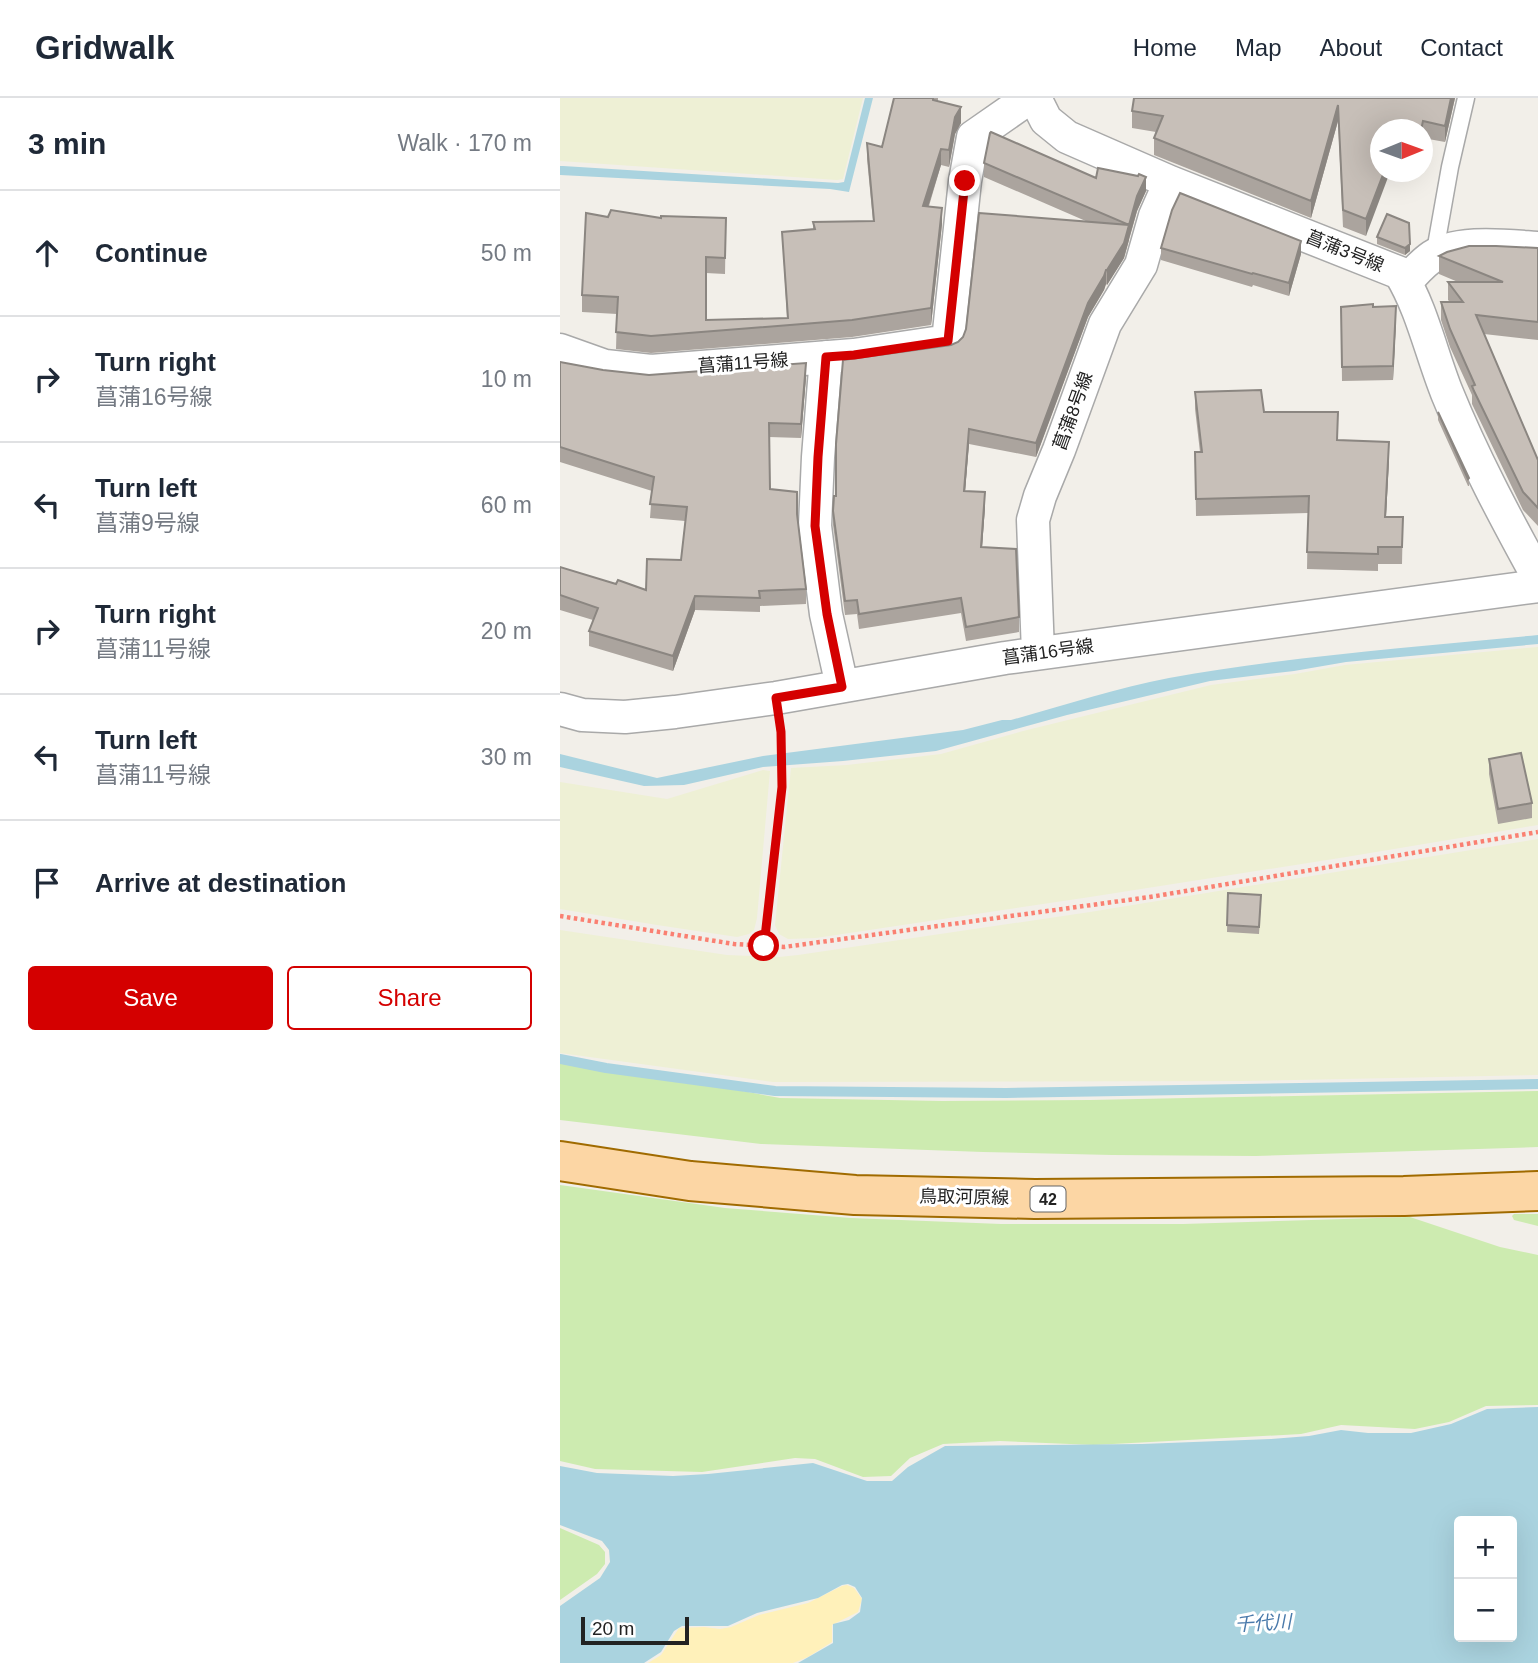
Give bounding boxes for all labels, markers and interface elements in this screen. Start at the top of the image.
text: Gridwalk [35,29,174,66]
text: Home [1133,34,1197,61]
text: Map [1235,34,1282,61]
text: About [1320,34,1382,61]
text: Contact [1420,34,1503,61]
north arrow [1370,119,1433,182]
text: 3 min [28,127,106,160]
text: Walk · 170 m [397,130,532,156]
route end [949,165,980,196]
street label: 菖蒲3号線 [1303,226,1387,276]
icon: ahead [28,234,66,272]
text: Continue [95,238,208,268]
text: 50 m [481,240,532,266]
text: Turn right [95,347,216,377]
street label: 菖蒲11号線 [697,350,789,376]
icon: right [28,360,66,398]
text: 10 m [481,366,532,392]
street label: 菖蒲8号線 [1050,369,1096,453]
text: 菖蒲16号線 [95,384,213,410]
text: Turn left [95,473,197,503]
icon: left [28,486,66,524]
text: 60 m [481,492,532,518]
text: 菖蒲9号線 [95,510,200,536]
text: Turn right [95,599,216,629]
icon: right [28,612,66,650]
text: 20 m [481,618,532,644]
text: 菖蒲11号線 [95,636,211,662]
street label: 菖蒲16号線 [1001,636,1095,668]
text: Turn left [95,725,197,755]
icon: left [28,738,66,776]
text: 30 m [481,744,532,770]
text: 菖蒲11号線 [95,762,211,788]
icon: arrive [28,864,66,902]
text: Arrive at destination [95,868,346,898]
route start [748,930,779,961]
button: Save [28,966,273,1030]
button: Share [287,966,532,1030]
street label: 鳥取河原線 [919,1186,1009,1208]
road number: 42 [1030,1186,1065,1212]
map controls [1454,1516,1517,1642]
button: + [1454,1516,1517,1579]
button: − [1454,1579,1517,1642]
water label: 千代川 [1234,1611,1294,1635]
scale bar [581,1614,690,1646]
text: 20 m [592,1618,634,1639]

